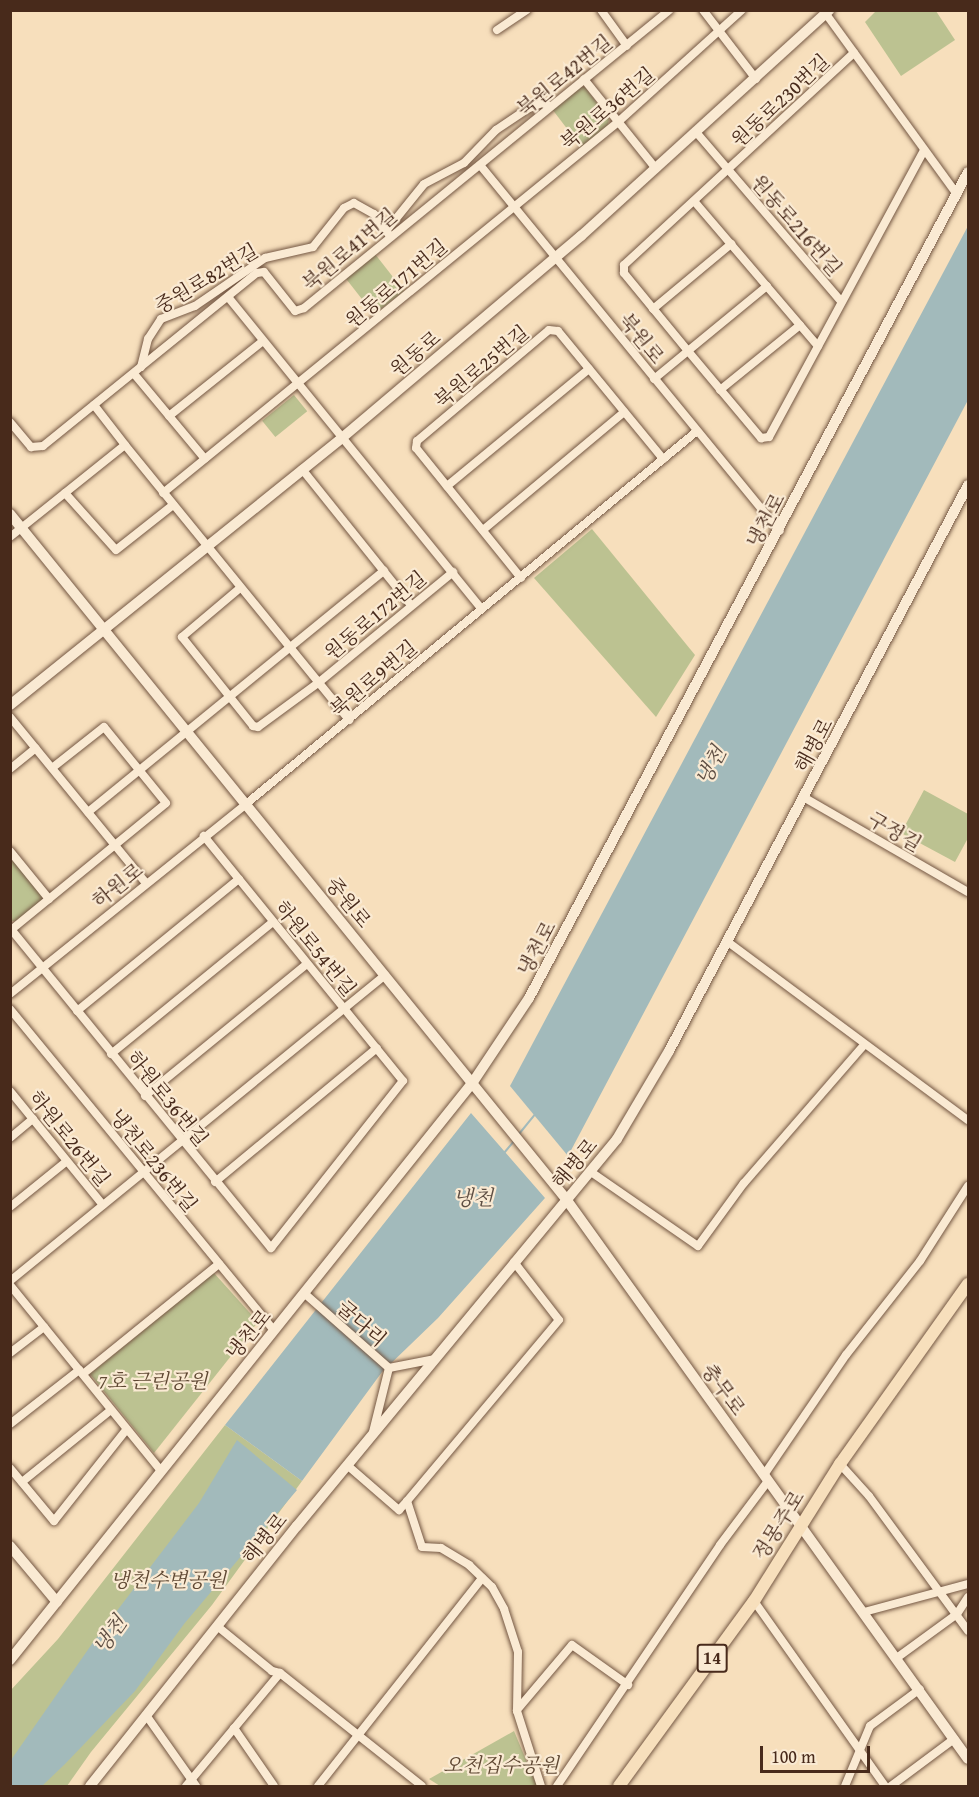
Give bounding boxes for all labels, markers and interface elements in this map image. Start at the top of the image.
street label: 북원로42번길 [511,29,617,121]
street label: 원동로230번길 [726,48,834,152]
street label: 북원로36번길 [555,62,659,154]
street label: 원동로216번길 [747,170,847,280]
street label: 북원로41번길 [297,203,401,295]
street label: 원동로171번길 [340,233,452,333]
street label: 중원로82번길 [150,238,262,318]
street label: 북원로 [614,308,670,368]
street label: 북원로25번길 [429,320,533,412]
street label: 원동로 [385,325,445,381]
street label: 냉천로 [741,489,789,551]
street label: 원동로172번길 [319,565,431,665]
street label: 북원로9번길 [325,635,421,721]
street label: 해병로 [789,714,837,776]
water label: 냉천 [690,742,732,790]
street label: 구정길 [864,806,926,856]
street label: 하원로 [87,857,147,913]
street label: 중원로 [321,872,377,932]
street label: 하원로54번길 [270,895,362,1001]
street label: 냉천로 [512,917,560,979]
street label: 하원로36번길 [122,1045,214,1151]
street label: 하원로26번길 [24,1085,116,1191]
street label: 냉천로236번길 [105,1104,203,1216]
street label: 해병로 [546,1133,602,1193]
water label: 냉천 [453,1185,493,1211]
street label: 굴다리 [332,1295,392,1351]
street label: 냉천로 [220,1304,276,1364]
street label: 충무로 [697,1359,751,1419]
park label: 7호 근린공원 [99,1368,207,1392]
street label: 정몽주로 [747,1486,809,1564]
street label: 해병로 [236,1508,292,1568]
park label: 냉천수변공원 [110,1567,226,1591]
water label: 냉천 [88,1611,132,1659]
road number: 14 [696,1643,728,1673]
scale bar [763,1734,872,1772]
text: 100 m [771,1743,816,1770]
park label: 오천집수공원 [443,1752,559,1776]

